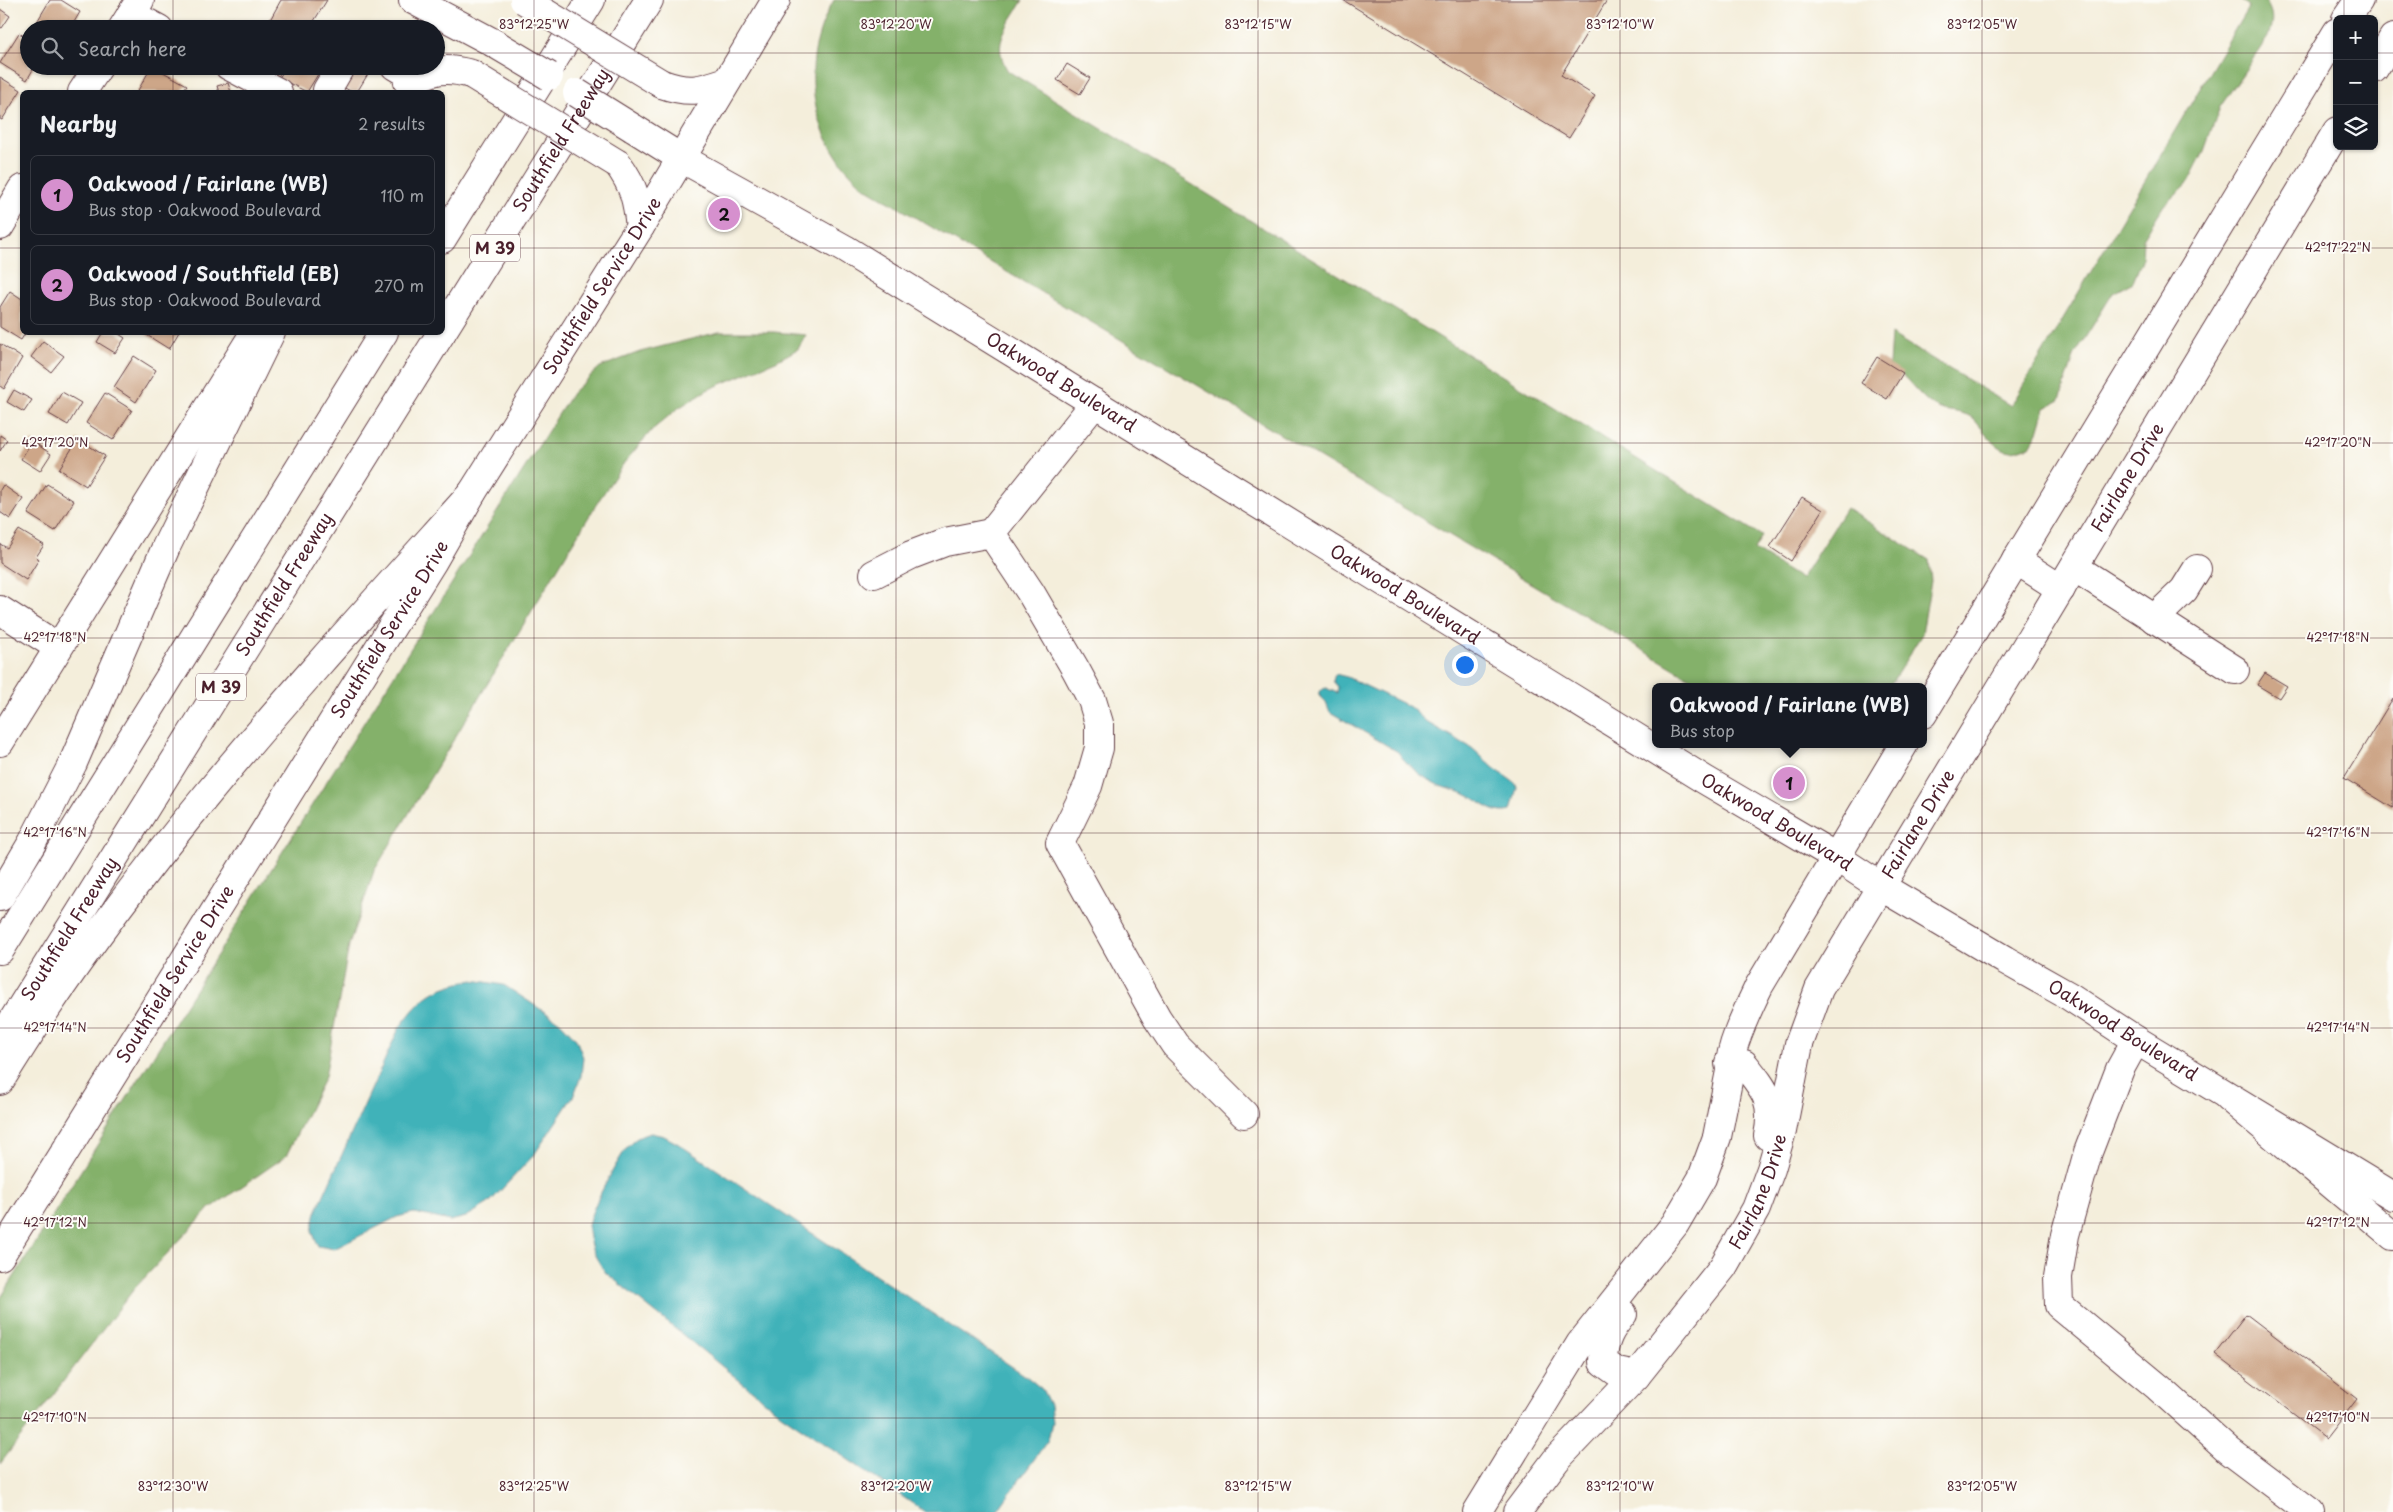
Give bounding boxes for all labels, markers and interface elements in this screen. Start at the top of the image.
text: 83°12'25"W [499,15,570,33]
text: 83°12'20"W [860,15,932,33]
text: 83°12'15"W [1224,15,1292,33]
text: 83°12'10"W [1586,15,1655,33]
text: 83°12'05"W [1947,15,2018,33]
map controls [2333,15,2378,150]
button: + [2333,15,2378,60]
search box [20,20,445,75]
icon: search [38,34,66,62]
text: Search here [78,34,187,62]
button: − [2333,60,2378,105]
street label: Southfield Freeway [505,62,615,217]
button: layers [2333,105,2378,150]
text: Nearby [40,107,117,139]
text: 2 results [358,111,425,135]
text: Oakwood / Fairlane (WB) [88,169,328,197]
text: 1 [53,183,61,207]
text: 110 m [381,183,424,207]
street label: Southfield Service Drive [535,191,667,379]
pin: 2 [708,195,740,233]
text: Bus stop · Oakwood Boulevard [88,197,321,221]
road number: M 39 [470,234,520,262]
text: 42°17'22"N [2305,238,2371,256]
text: Oakwood / Southfield (EB) [88,259,339,287]
text: 2 [51,273,63,297]
text: 270 m [374,273,424,297]
text: Bus stop · Oakwood Boulevard [88,287,321,311]
street label: Oakwood Boulevard [981,324,1142,438]
street label: Fairlane Drive [2083,417,2170,537]
text: 42°17'20"N [22,433,88,451]
text: 42°17'20"N [2305,433,2371,451]
street label: Southfield Freeway [228,506,338,661]
street label: Southfield Service Drive [323,535,454,723]
street label: Oakwood Boulevard [1325,537,1486,650]
text: 42°17'18"N [24,628,86,646]
text: 42°17'18"N [2307,628,2369,646]
your location [1452,652,1478,678]
road number: M 39 [196,674,246,700]
popup [1652,683,1927,748]
text: Oakwood / Fairlane (WB) [1669,690,1910,718]
text: Bus stop [1669,718,1735,742]
pin: 1 [1773,764,1805,802]
street label: Fairlane Drive [1874,764,1961,883]
street label: Oakwood Boulevard [1696,765,1859,877]
text: 42°17'16"N [23,823,87,841]
text: 42°17'16"N [2306,823,2370,841]
street label: Southfield Freeway [13,851,124,1005]
street label: Southfield Service Drive [109,879,240,1068]
street label: Oakwood Boulevard [2044,972,2204,1087]
text: 42°17'14"N [23,1018,87,1036]
text: 42°17'14"N [2306,1018,2370,1036]
street label: Fairlane Drive [1721,1131,1792,1254]
text: 42°17'12"N [23,1213,87,1231]
text: 42°17'12"N [2306,1213,2370,1231]
text: 42°17'10"N [23,1408,87,1426]
text: 42°17'10"N [2306,1408,2370,1426]
text: 83°12'30"W [138,1477,209,1495]
text: 83°12'25"W [499,1477,570,1495]
text: 83°12'20"W [860,1477,932,1495]
text: 83°12'15"W [1224,1477,1292,1495]
text: 83°12'10"W [1586,1477,1655,1495]
text: 83°12'05"W [1947,1477,2018,1495]

